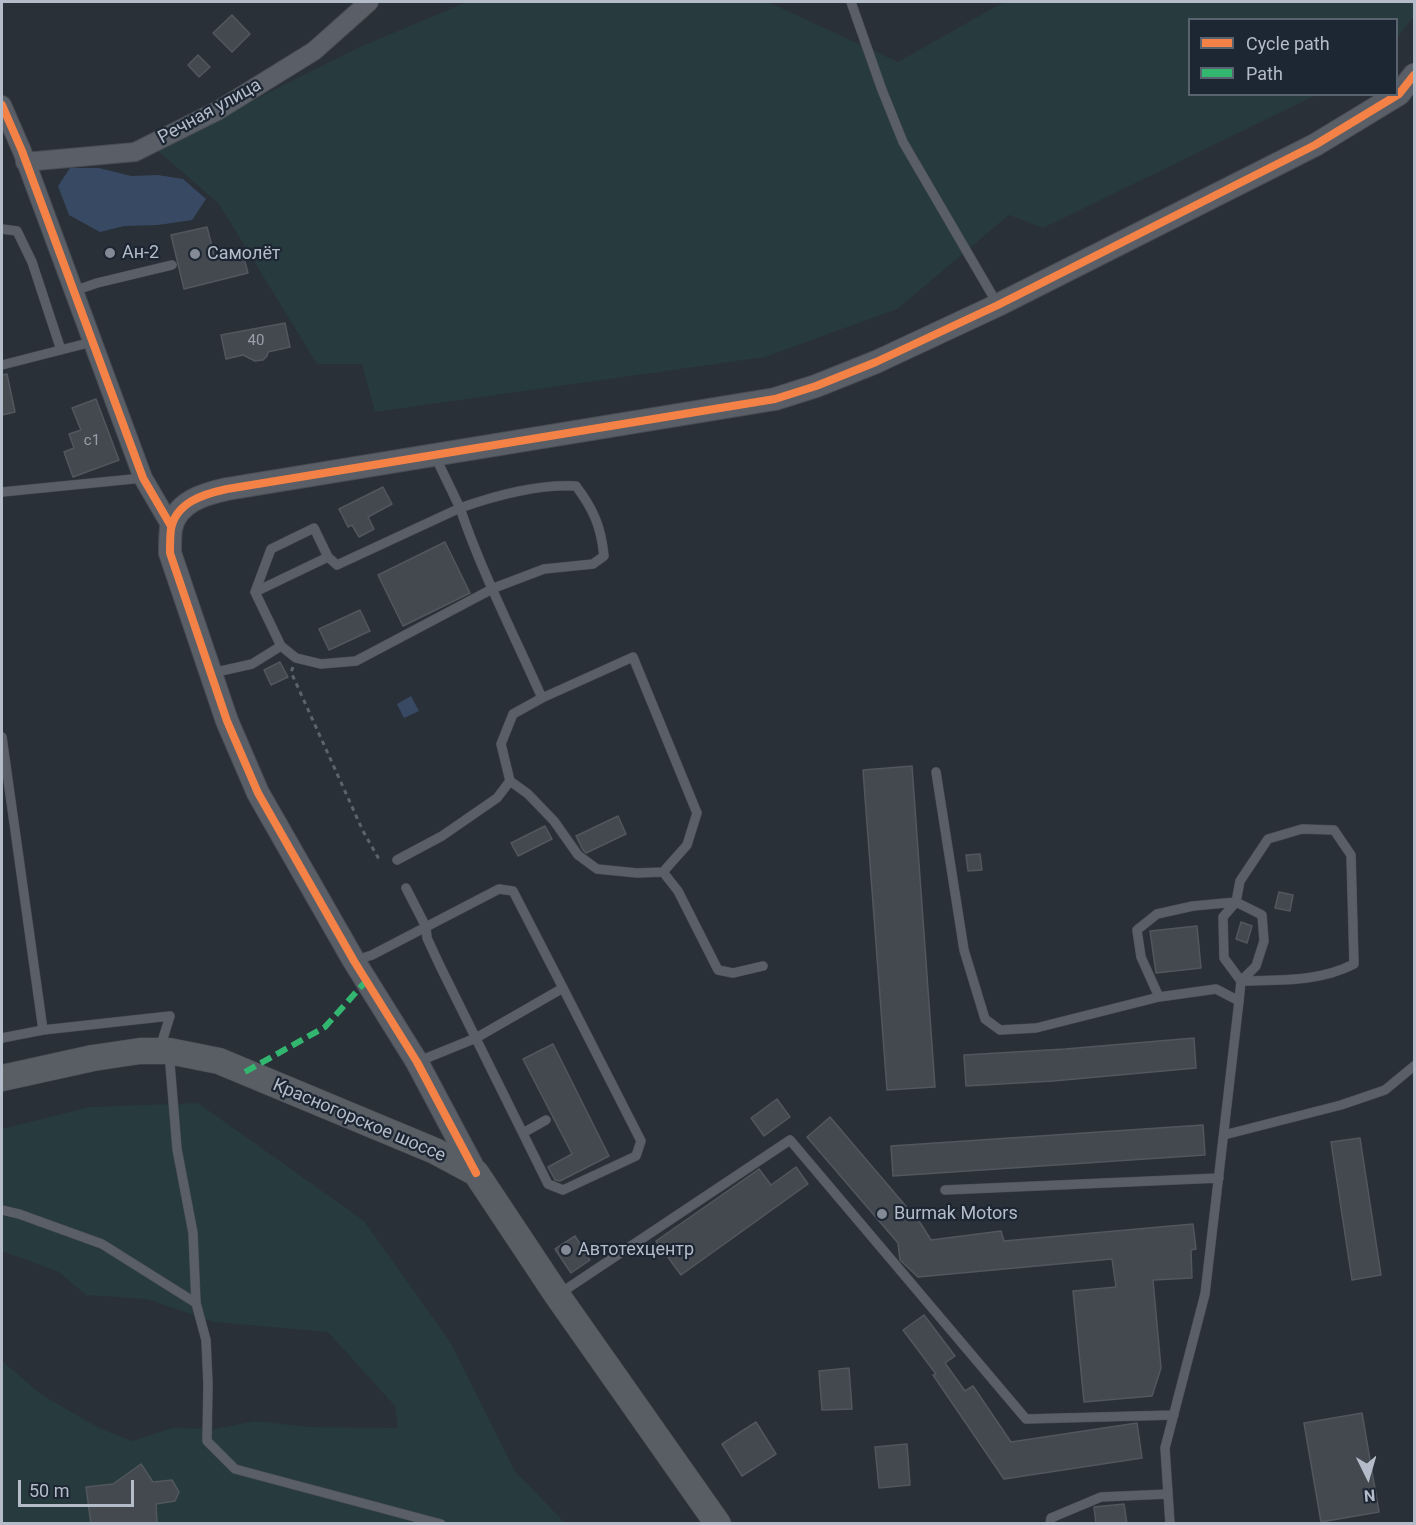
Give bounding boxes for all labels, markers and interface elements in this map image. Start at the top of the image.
legend [1188,18,1398,96]
text: Cycle path [1246,33,1330,54]
text: Path [1246,63,1283,84]
street label: Речная улица [155,75,265,149]
place label: Ан-2 [122,242,159,264]
place label: Самолёт [207,243,280,265]
marker: Ан-2 [103,246,117,260]
marker: Самолёт [188,247,202,261]
house number: 40 [248,332,264,350]
house number: с1 [84,432,100,450]
street label: Красногорское шоссе [269,1075,449,1167]
place label: Burmak Motors [894,1203,1018,1225]
marker: Burmak Motors [875,1207,889,1221]
place label: Автотехцентр [578,1239,694,1261]
marker: Автотехцентр [559,1243,573,1257]
north arrow [1338,1447,1398,1507]
scale bar [21,1468,136,1506]
text: 50 m [29,1480,69,1501]
text: N [1363,1485,1376,1505]

